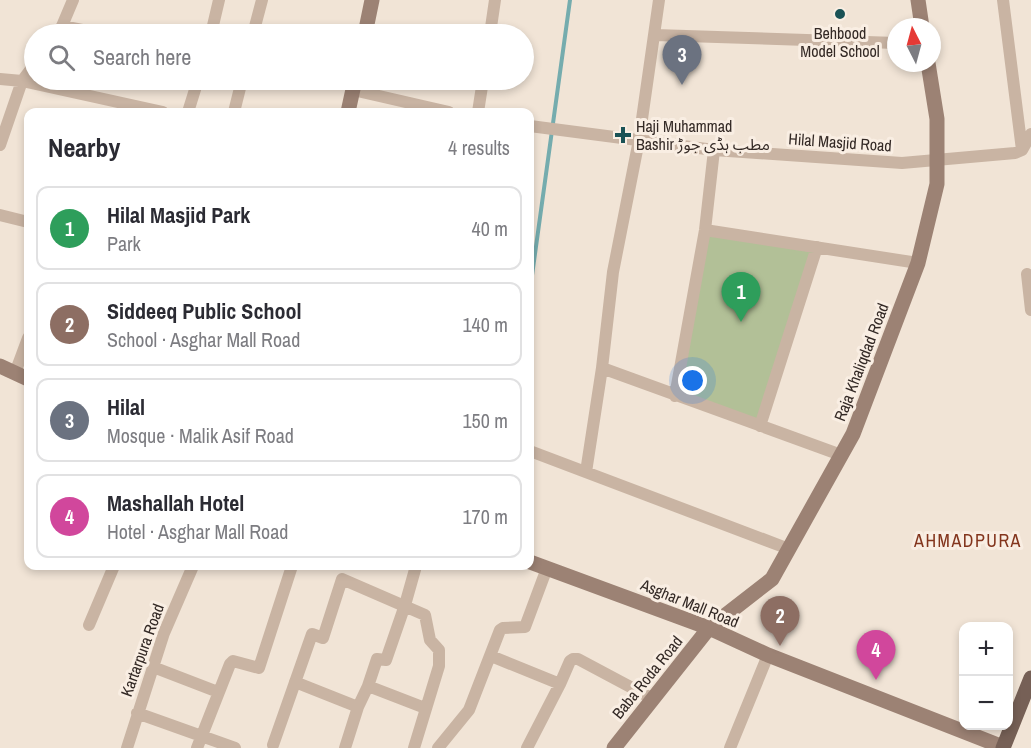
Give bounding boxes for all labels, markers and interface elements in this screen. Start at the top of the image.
marker: Behbood Model School [833,7,847,21]
north arrow [887,18,941,72]
place label: Behbood Model School [800,22,880,62]
search box [24,24,534,90]
pin: 3 [662,36,702,85]
icon: search [45,41,78,74]
text: Search here [93,42,191,72]
place label: Haji Muhammad Bashir مطب ہڈی جوڑ [636,115,770,155]
marker: Haji Muhammad Bashir مطب ہڈی جوڑ [614,126,632,144]
street label: Hilal Masjid Road [788,127,892,157]
text: Nearby [48,130,120,165]
text: 4 results [448,134,510,161]
text: Hilal Masjid Park [107,200,250,230]
text: 1 [65,215,74,242]
text: 40 m [472,215,508,242]
text: Park [107,230,141,257]
pin: 1 [722,272,760,322]
text: Siddeeq Public School [107,296,302,326]
street label: Raja Khaliqdad Road [828,300,894,424]
text: 2 [65,311,74,338]
text: 140 m [462,311,508,338]
text: School · Asghar Mall Road [107,326,300,353]
your location [678,366,707,395]
text: Hilal [107,392,145,422]
text: 3 [65,407,74,434]
text: 150 m [462,407,508,434]
text: Mosque · Malik Asif Road [107,422,294,449]
text: Mashallah Hotel [107,488,244,518]
text: 4 [65,503,74,530]
text: 170 m [462,503,508,530]
text: Hotel · Asghar Mall Road [107,518,288,545]
district label: AHMADPURA [913,528,1022,553]
street label: Asghar Mall Road [637,573,742,633]
pin: 2 [760,596,800,646]
street label: Kartarpura Road [115,601,169,699]
map controls [959,622,1013,730]
button: + [959,622,1013,676]
pin: 4 [856,630,896,680]
street label: Baba Roda Road [607,631,687,723]
button: − [959,676,1013,730]

